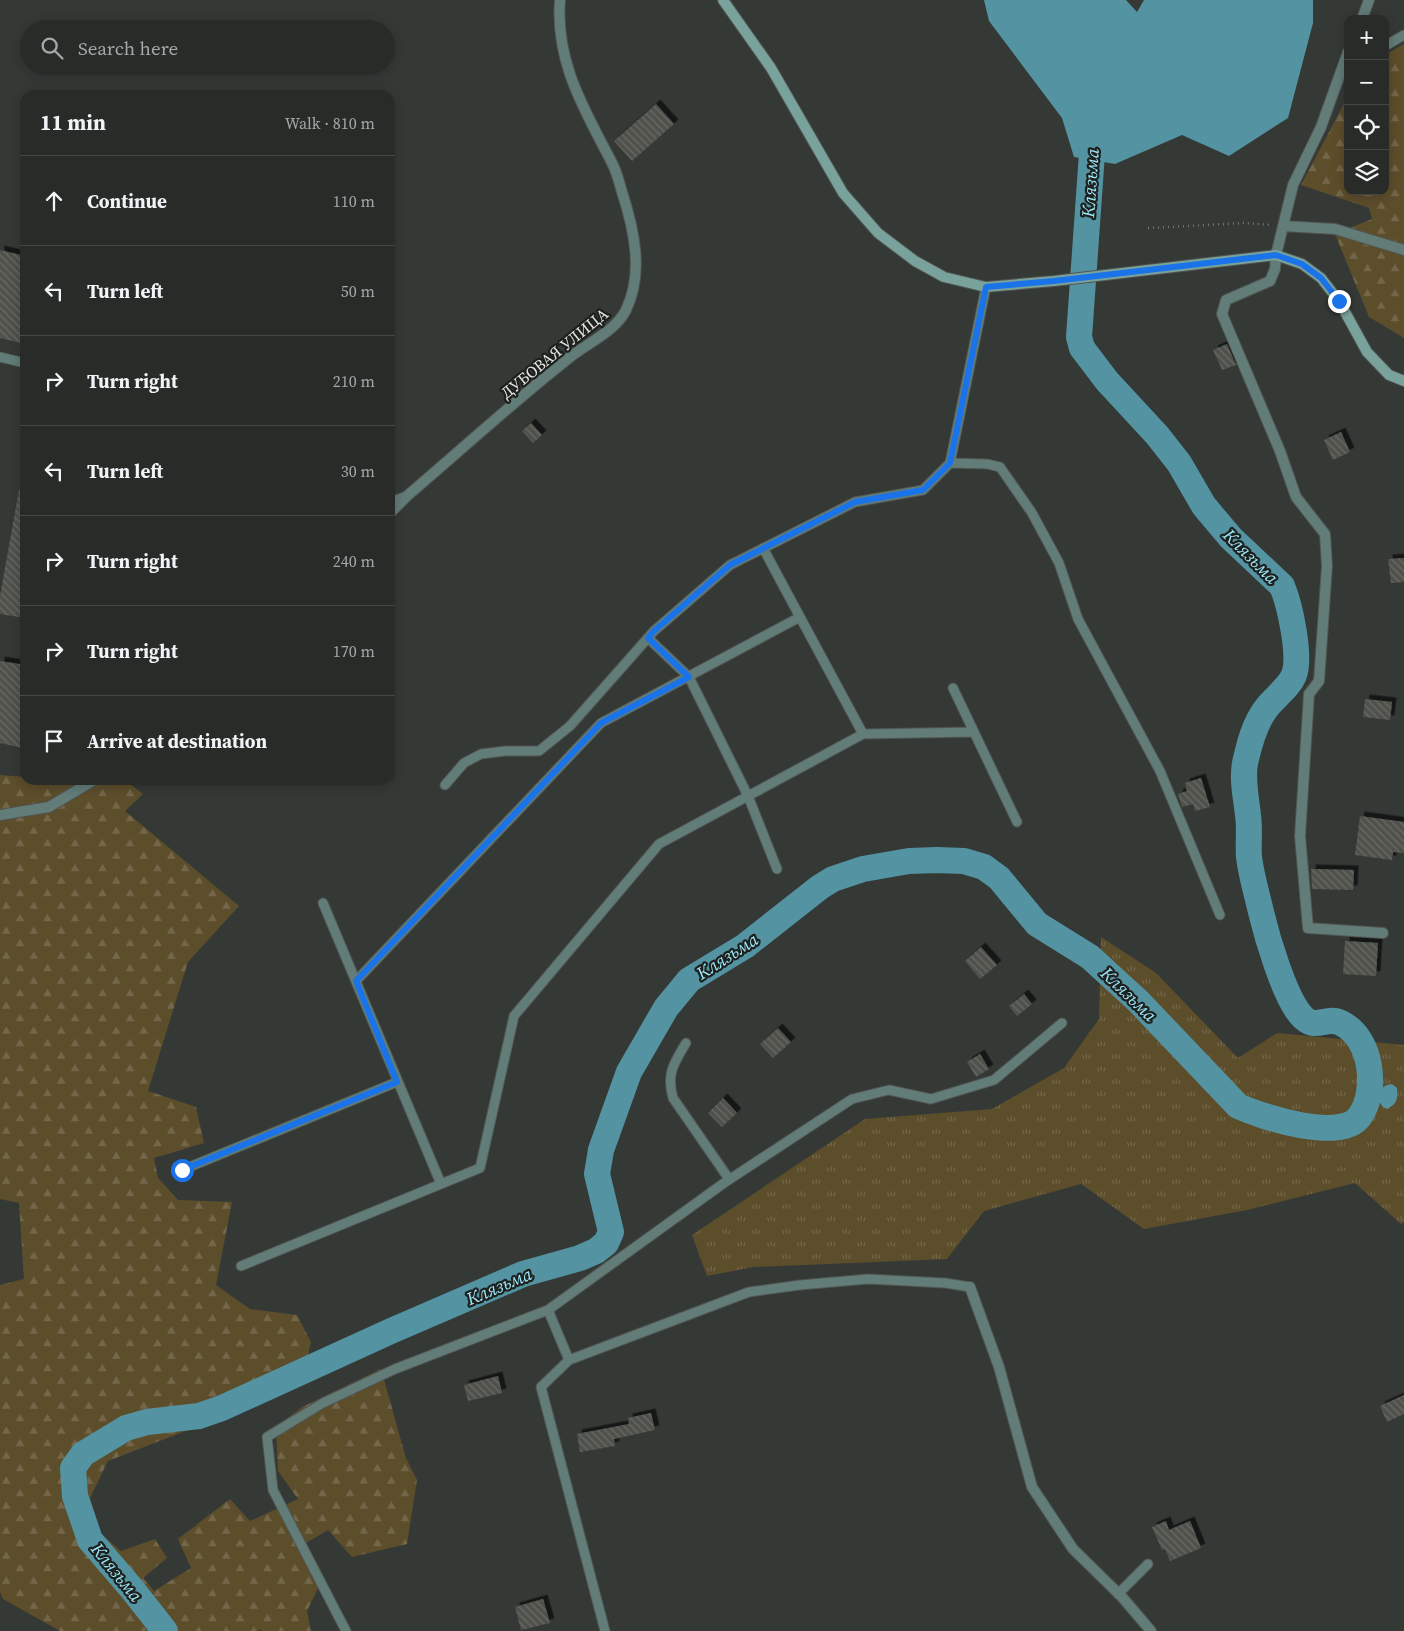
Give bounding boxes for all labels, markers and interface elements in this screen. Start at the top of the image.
map controls [1344,15,1389,195]
button: + [1344,15,1389,60]
search box [20,20,395,75]
icon: search [38,34,66,62]
text: Search here [78,35,178,61]
button: − [1344,60,1389,105]
button: locate [1344,105,1389,150]
text: 11 min [40,108,106,137]
text: Walk · 810 m [285,112,375,134]
water label: Клязьма [1075,147,1105,219]
button: layers [1344,150,1389,195]
icon: ahead [40,187,68,215]
text: Continue [87,188,167,214]
text: 110 m [333,190,375,212]
icon: left [40,277,68,305]
text: Turn left [87,278,163,304]
text: 50 m [341,280,375,302]
route end [1328,290,1351,313]
street label: ДУБОВАЯ УЛИЦА [495,302,613,403]
icon: right [40,367,68,395]
text: Turn right [87,368,178,394]
text: 210 m [333,370,375,392]
icon: left [40,457,68,485]
text: Turn left [87,458,163,484]
text: 30 m [341,460,375,482]
water label: Клязьма [1217,522,1285,590]
icon: right [40,547,68,575]
text: Turn right [87,548,178,574]
text: 240 m [333,550,375,572]
icon: right [40,637,68,665]
text: Turn right [87,638,178,664]
text: 170 m [333,640,375,662]
icon: arrive [40,727,68,755]
text: Arrive at destination [87,728,267,754]
water label: Клязьма [690,926,763,986]
water label: Клязьма [1095,960,1163,1027]
route start [171,1159,194,1182]
water label: Клязьма [461,1261,536,1311]
water label: Клязьма [85,1536,149,1607]

